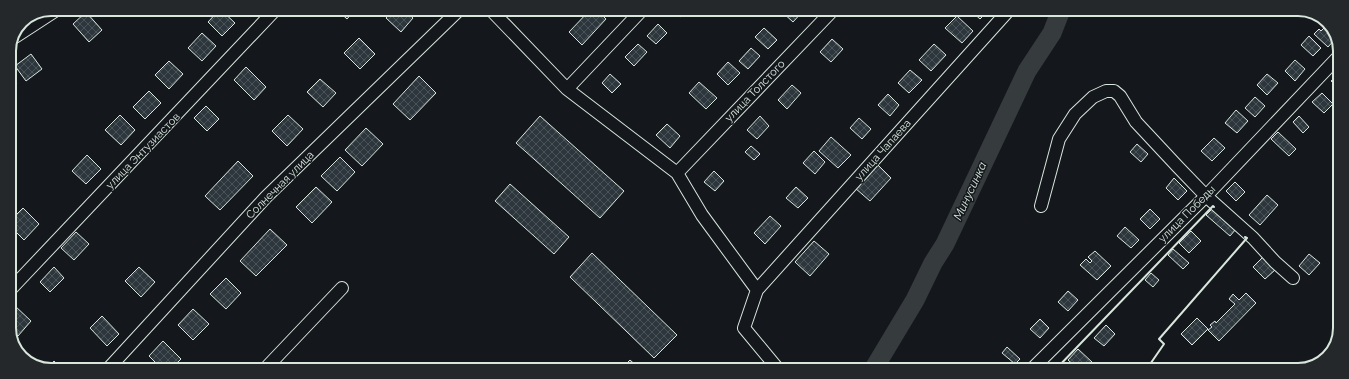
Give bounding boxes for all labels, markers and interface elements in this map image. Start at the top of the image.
street label: улица Толстого [722,57,788,125]
street label: улица Энтузиастов [103,110,183,192]
street label: улица Чапаева [852,117,914,183]
street label: Солнечная улица [243,148,317,222]
water label: Минусинка [950,160,990,222]
street label: улица Победы [1156,183,1218,245]

